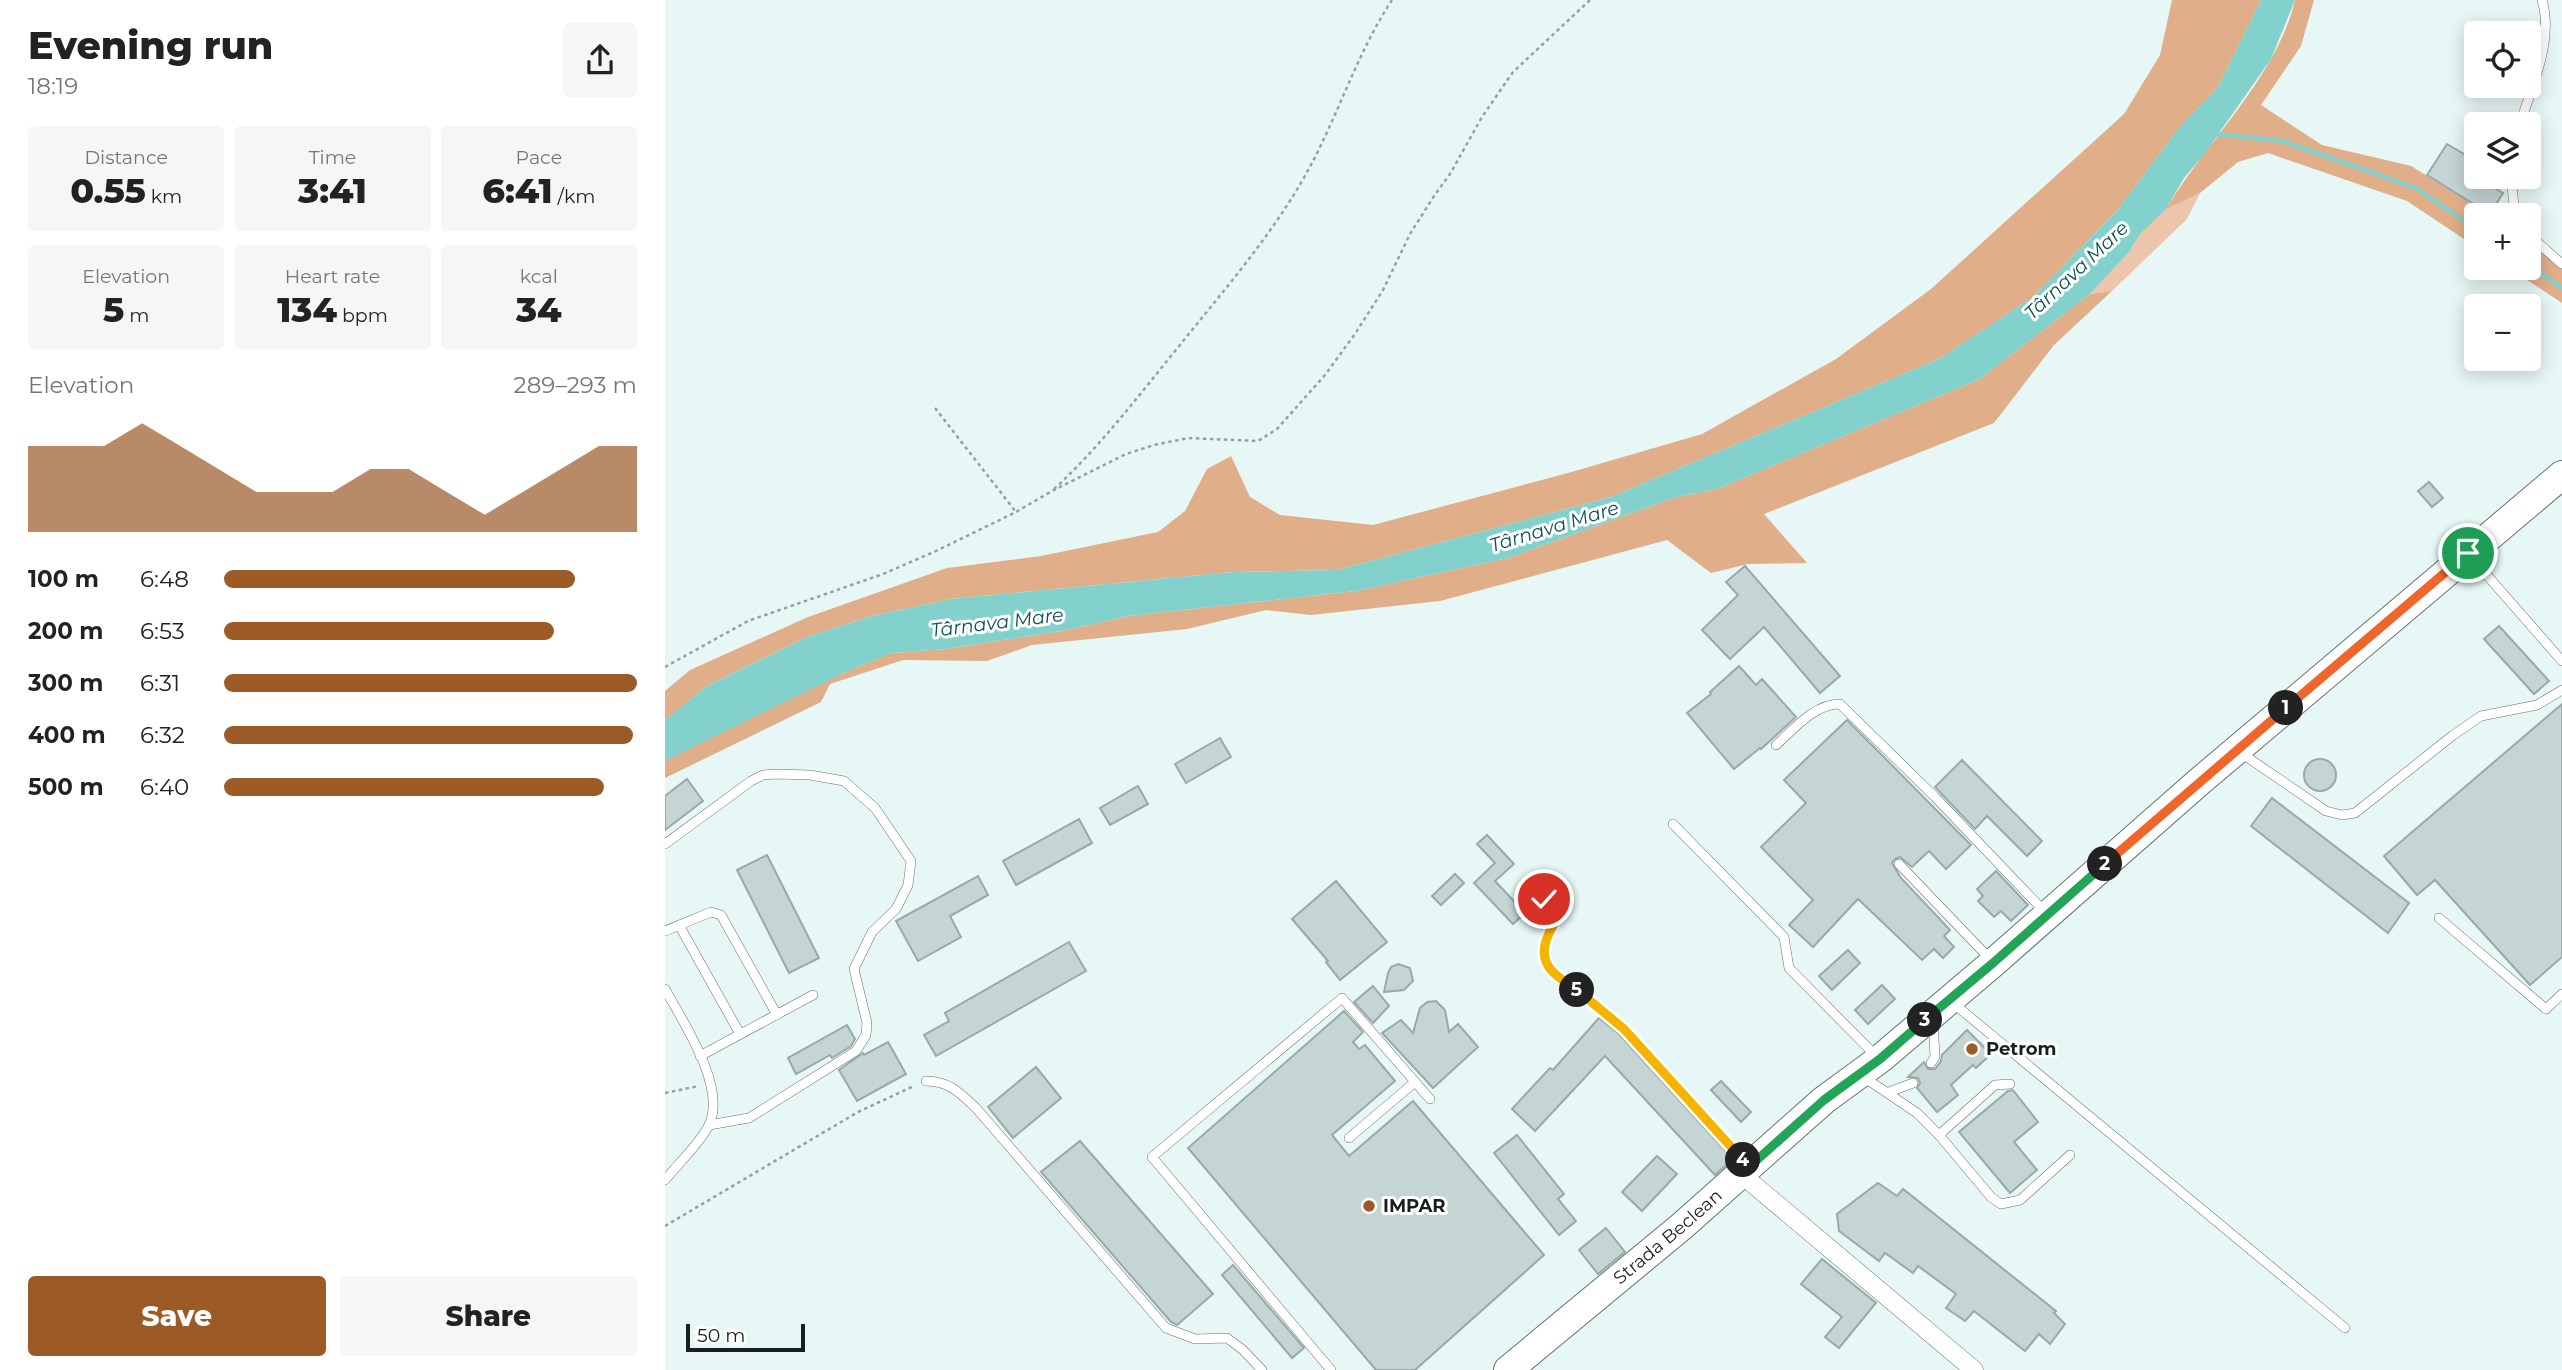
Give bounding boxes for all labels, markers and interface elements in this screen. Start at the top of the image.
map controls [2464,21,2541,371]
button: locate [2464,21,2541,98]
text: Evening run [28,22,273,69]
button: share [563,23,637,97]
text: 18:19 [28,72,78,100]
button: layers [2464,112,2541,189]
text: Distance [84,146,168,169]
text: Time [309,146,356,169]
text: Pace [516,146,562,169]
text: 0.55 [70,169,146,212]
text: 3:41 [298,169,367,212]
text: 6:41 [482,169,553,212]
text: km [146,185,182,208]
text: /km [553,185,595,208]
button: + [2464,203,2541,280]
water label: Târnava Mare [2020,216,2133,324]
text: Elevation [82,265,170,288]
text: Heart rate [285,265,380,288]
text: kcal [520,265,558,288]
text: 5 [103,288,124,331]
text: 134 [277,288,337,331]
text: 34 [516,288,562,331]
button: − [2464,294,2541,371]
text: m [124,304,149,327]
text: bpm [337,304,388,327]
text: Elevation [28,371,134,399]
text: 289–293 m [514,371,637,399]
water label: Târnava Mare [1487,496,1621,557]
pin [2438,523,2498,583]
icon: arrive [2449,534,2487,572]
text: 100 m [28,565,99,593]
text: 6:48 [140,565,189,593]
water label: Târnava Mare [929,603,1065,642]
text: 200 m [28,617,103,645]
text: 6:53 [140,617,185,645]
text: 300 m [28,669,104,697]
text: 6:31 [140,669,180,697]
pin: 1 [2269,690,2303,726]
text: 1 [2282,696,2289,719]
text: 400 m [28,721,106,749]
text: 6:32 [140,721,185,749]
text: 500 m [28,773,104,801]
text: 6:40 [140,773,189,801]
pin: 2 [2087,846,2123,882]
text: 2 [2099,852,2110,875]
pin [1514,869,1574,929]
icon: check [1525,880,1563,918]
pin: 5 [1559,972,1595,1007]
text: 5 [1571,978,1582,1001]
pin: 3 [1907,1002,1943,1038]
text: 3 [1919,1008,1930,1031]
place label: Petrom [1986,1038,2056,1060]
marker: Petrom [1964,1041,1980,1057]
pin: 4 [1725,1142,1761,1178]
text: 4 [1736,1148,1749,1171]
street label: Strada Beclean [1609,1185,1727,1289]
place label: IMPAR [1383,1195,1445,1217]
marker: IMPAR [1361,1198,1377,1214]
button: Save [28,1276,326,1356]
button: Share [340,1276,637,1356]
scale bar [686,1321,805,1353]
text: 50 m [697,1324,745,1347]

